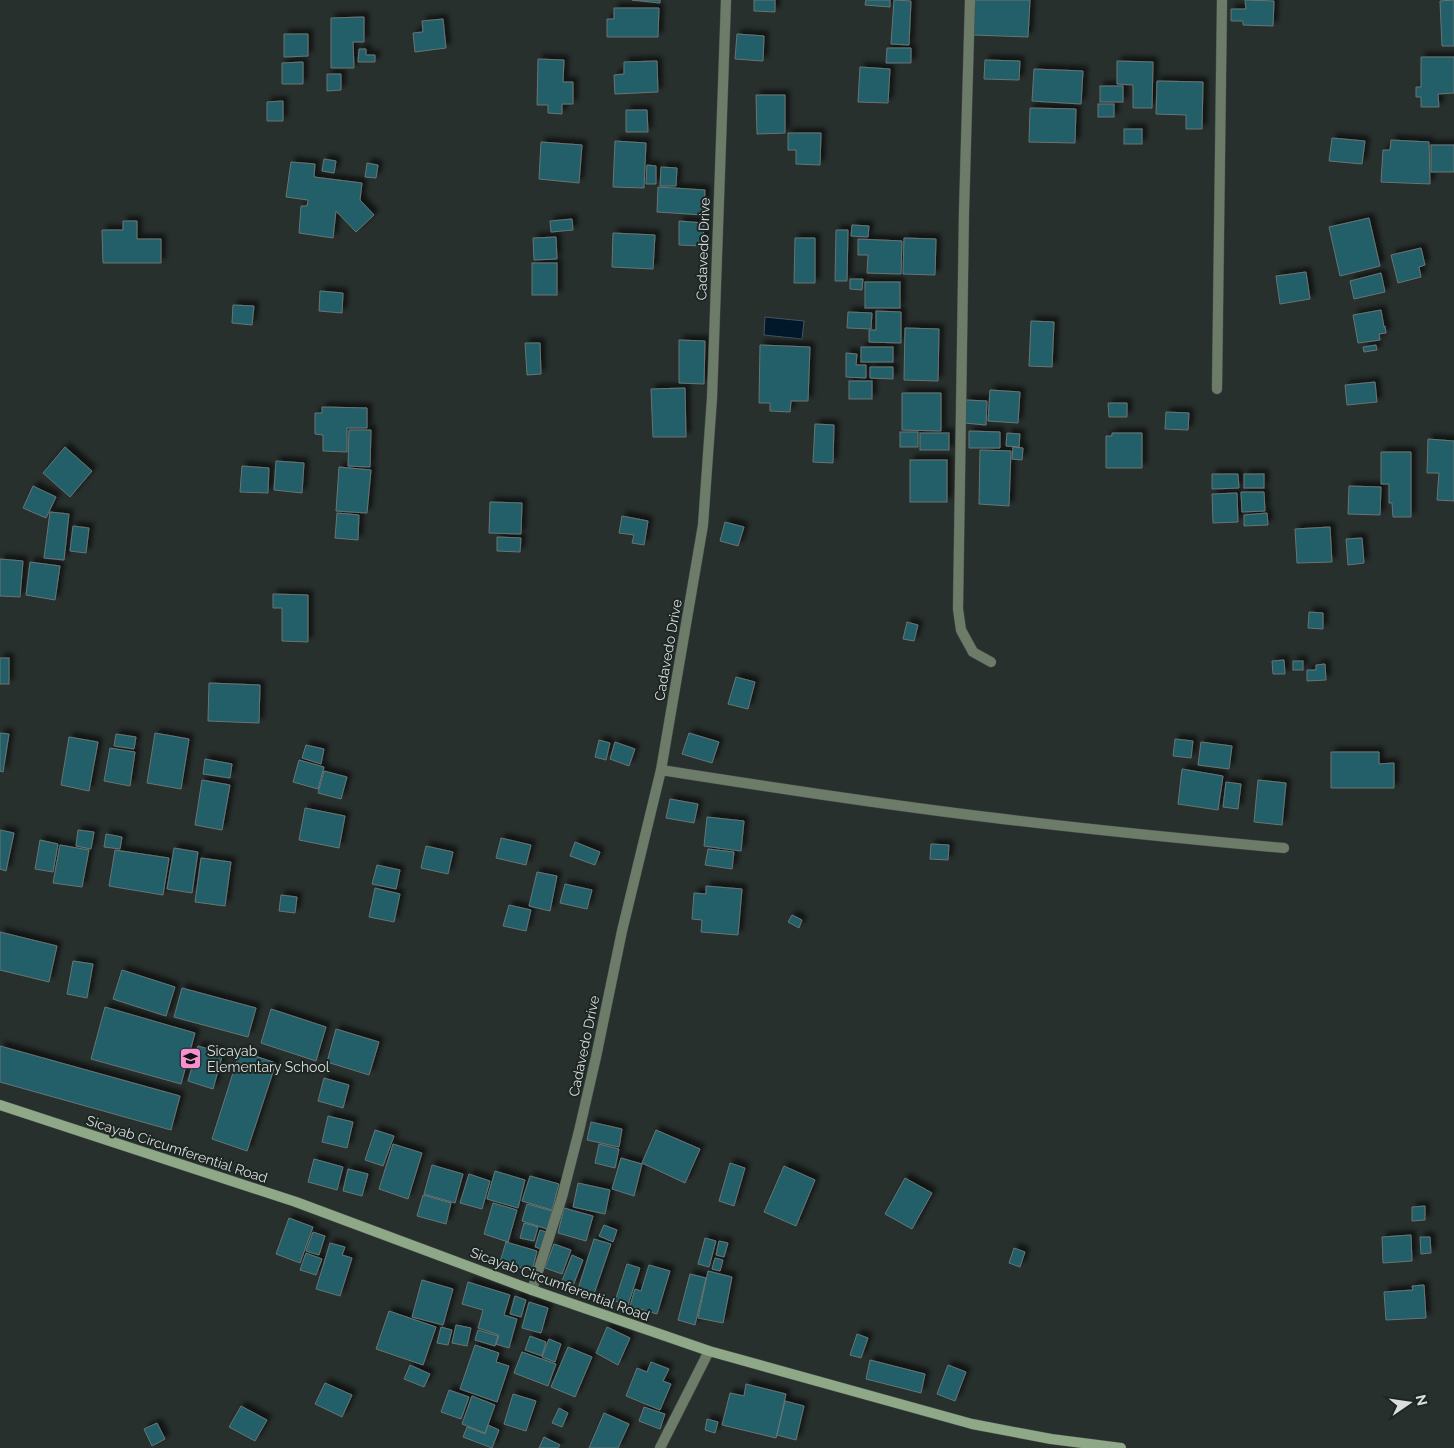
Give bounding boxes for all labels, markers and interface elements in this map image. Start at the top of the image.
street label: Cadavedo Drive [693,197,713,301]
street label: Cadavedo Drive [651,598,685,702]
street label: Cadavedo Drive [565,994,603,1098]
place label: Sicayab Elementary School [207,1043,330,1075]
school or university icon: Sicayab Elementary School [179,1047,203,1071]
street label: Sicayab Circumferential Road [84,1112,270,1186]
street label: Sicayab Circumferential Road [468,1244,652,1324]
north arrow [1384,1378,1434,1428]
text: N [1413,1393,1431,1407]

